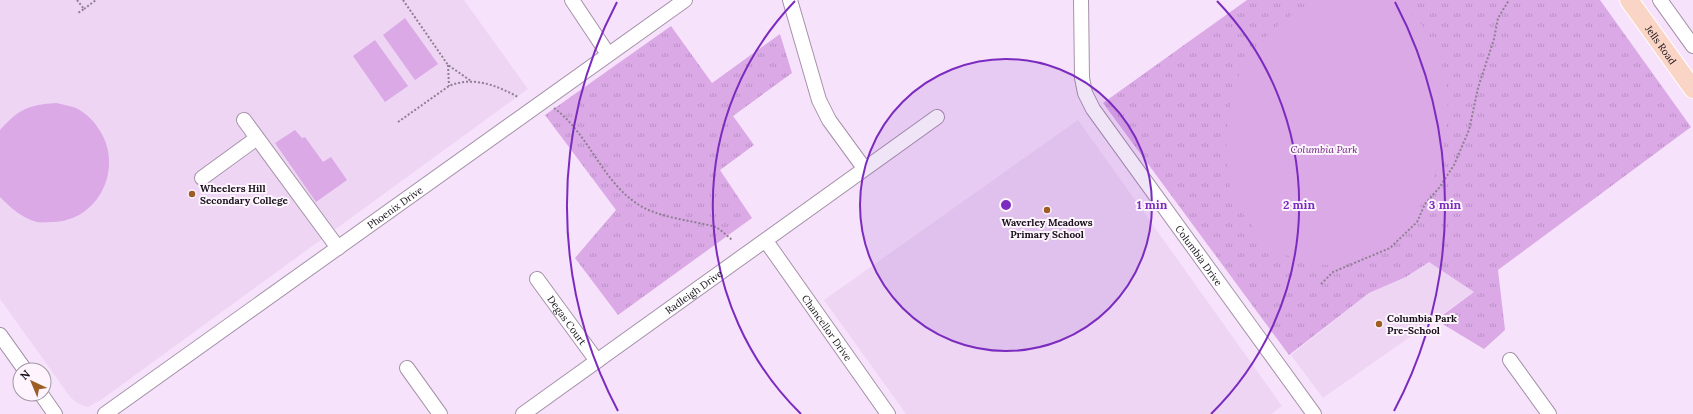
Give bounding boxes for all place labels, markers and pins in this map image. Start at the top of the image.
place label: Wheelers Hill Secondary College [200,182,288,207]
marker: Wheelers Hill Secondary College [187,189,197,199]
centre of rings [999,198,1013,212]
marker: Waverley Meadows Primary School [1042,205,1052,215]
place label: Waverley Meadows Primary School [1001,216,1093,241]
place label: Columbia Park Pre-School [1387,312,1457,337]
marker: Columbia Park Pre-School [1374,319,1384,329]

